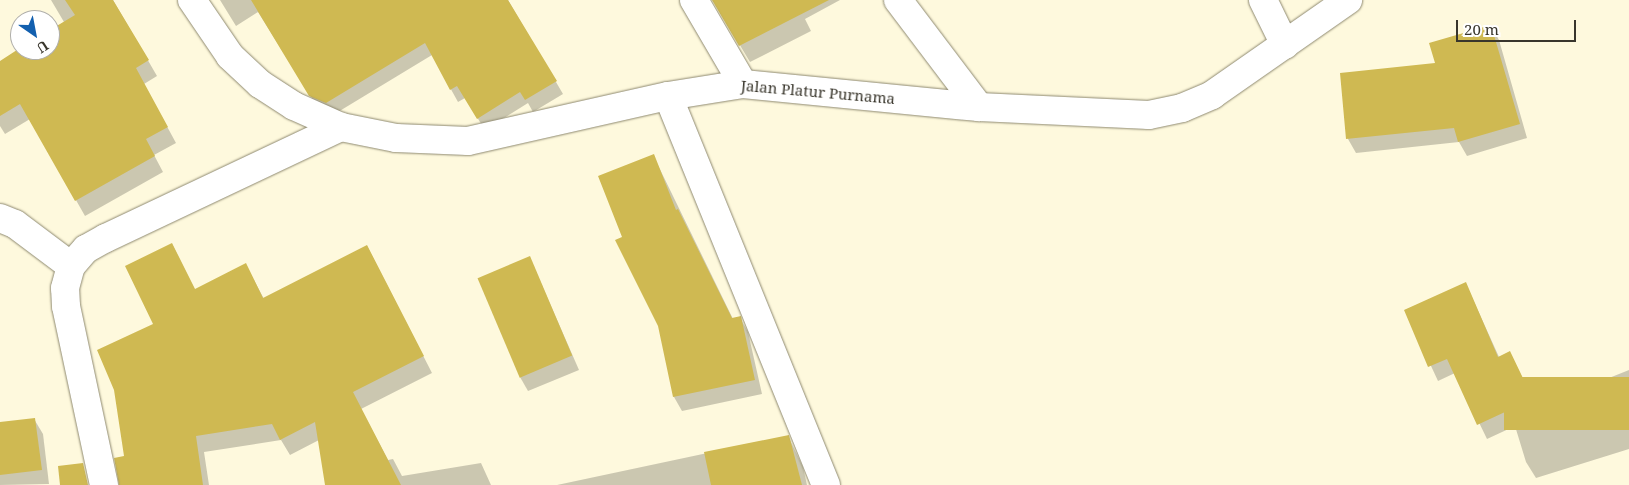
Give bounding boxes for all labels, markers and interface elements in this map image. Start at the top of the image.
north arrow [10,10,60,60]
scale bar [1459,10,1579,42]
text: 20 m [1464,19,1499,39]
text: U [33,36,52,58]
street label: Jalan Platur Purnama [740,76,896,108]

